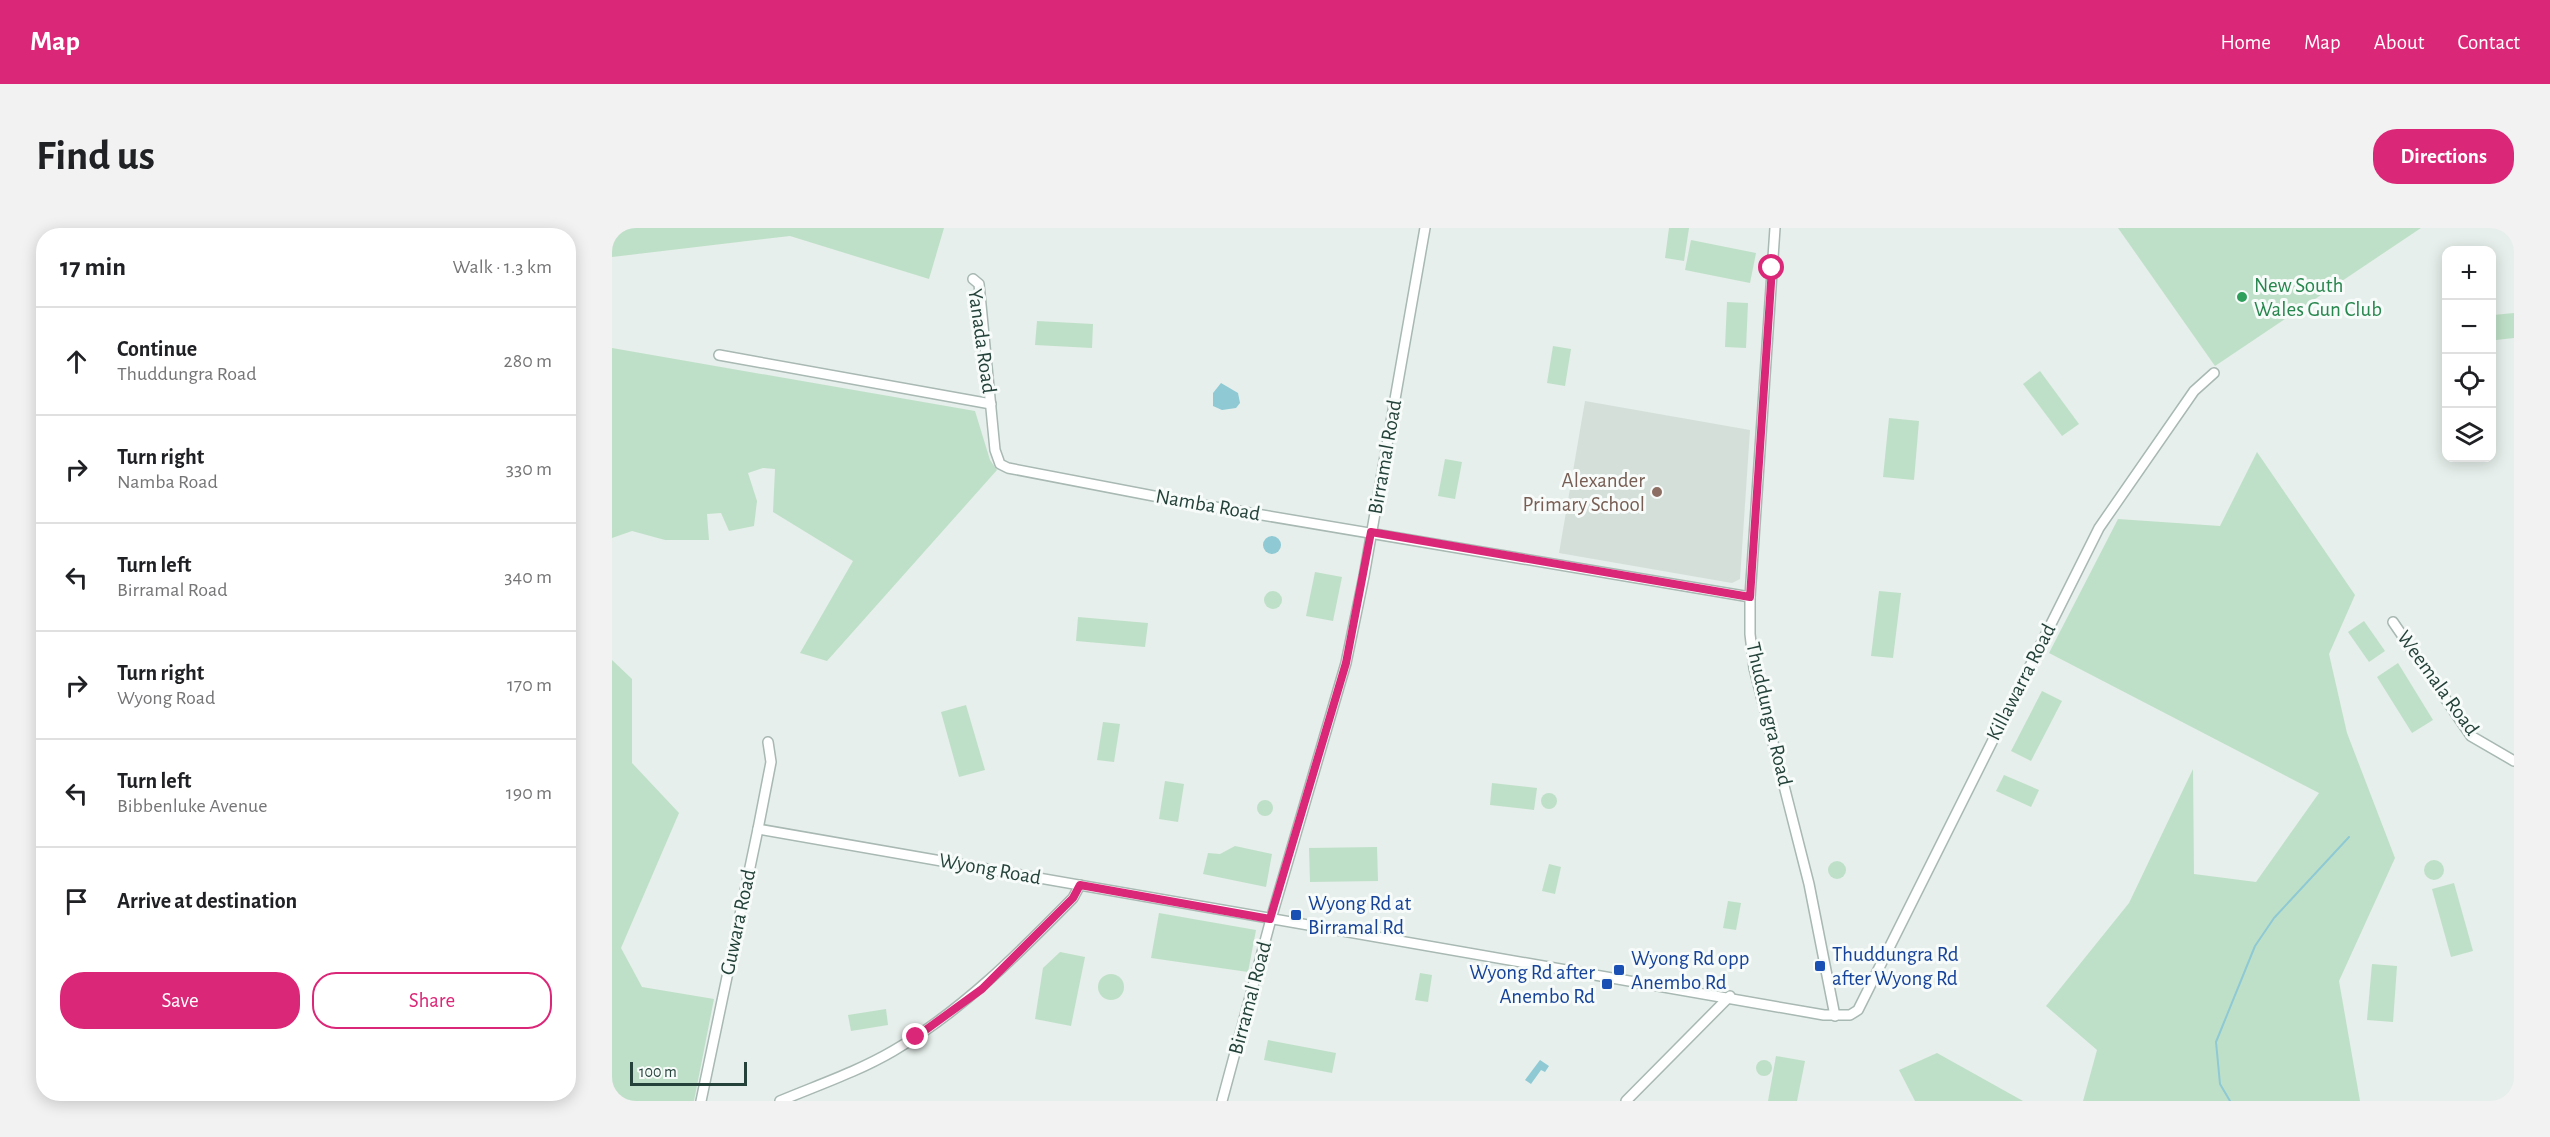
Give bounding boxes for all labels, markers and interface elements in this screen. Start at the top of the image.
text: Map [30,28,80,56]
text: Home [2220,32,2271,53]
text: Map [2304,32,2341,53]
text: About [2374,32,2424,53]
text: Contact [2457,32,2520,53]
button: Directions [2373,129,2514,184]
text: Find us [36,135,155,177]
map controls [2442,246,2496,462]
button: + [2442,246,2496,300]
text: 17 min [60,254,126,280]
route start [1758,254,1784,280]
text: Walk · 1.3 km [453,257,552,277]
place label: New South Wales Gun Club [2254,275,2382,320]
street label: Yanada Road [964,287,1000,395]
marker: New South Wales Gun Club [2235,290,2249,304]
button: − [2442,300,2496,354]
text: Continue [117,338,197,360]
icon: ahead [60,345,93,378]
text: 280 m [504,351,552,371]
button: locate [2442,354,2496,408]
text: Thuddungra Road [117,364,257,384]
street label: Birramal Road [1365,398,1405,516]
button: layers [2442,408,2496,462]
text: Turn right [117,446,204,468]
icon: right [60,453,93,486]
text: 330 m [506,459,552,479]
place label: Alexander Primary School [1522,470,1645,515]
text: Namba Road [117,472,218,492]
street label: Namba Road [1154,485,1262,525]
marker: Alexander Primary School [1650,485,1664,499]
text: Turn left [117,554,191,576]
icon: left [60,561,93,594]
text: 340 m [504,567,552,587]
text: Birramal Road [117,580,228,600]
street label: Killawarra Road [1983,620,2059,744]
street label: Weemala Road [2393,627,2483,739]
street label: Thuddungra Road [1742,640,1796,788]
text: Turn right [117,662,204,684]
icon: right [60,669,93,702]
text: 170 m [507,675,552,695]
text: Wyong Road [117,688,215,708]
text: Turn left [117,770,191,792]
icon: left [60,777,93,810]
text: 190 m [506,783,552,803]
text: Bibbenluke Avenue [117,796,267,816]
street label: Wyong Road [937,850,1043,888]
street label: Guwara Road [717,867,759,977]
icon: arrive [60,885,93,918]
text: Arrive at destination [117,890,297,912]
place label: Wyong Rd at Birramal Rd [1308,893,1411,938]
marker: Wyong Rd at Birramal Rd [1289,908,1303,922]
street label: Birramal Road [1225,939,1275,1057]
place label: Thuddungra Rd after Wyong Rd [1832,944,1959,989]
place label: Wyong Rd opp Anembo Rd [1631,948,1749,993]
marker: Thuddungra Rd after Wyong Rd [1813,959,1827,973]
place label: Wyong Rd after Anembo Rd [1469,962,1595,1007]
marker: Wyong Rd opp Anembo Rd [1612,963,1626,977]
button: Save [60,972,300,1029]
button: Share [312,972,552,1029]
marker: Wyong Rd after Anembo Rd [1600,977,1614,991]
route end [902,1023,928,1049]
scale bar [630,1059,747,1086]
text: 100 m [639,1064,677,1080]

